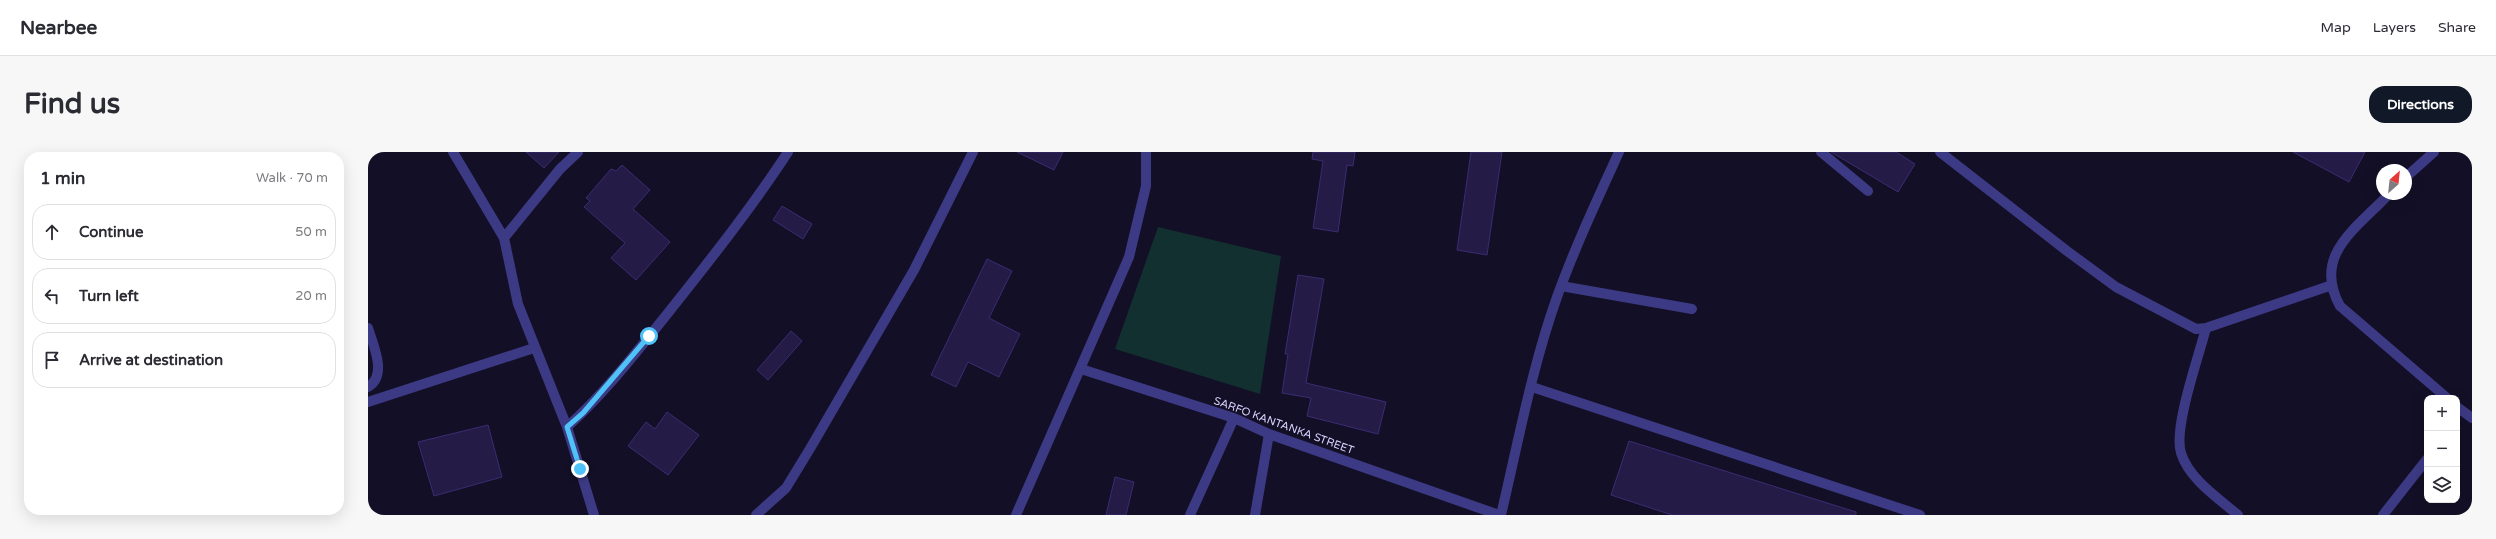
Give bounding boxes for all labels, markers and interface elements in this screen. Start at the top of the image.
text: Nearbee [20,17,97,39]
text: Map [2321,19,2351,36]
text: Layers [2373,19,2416,36]
text: Share [2438,19,2476,36]
button: Directions [2369,86,2472,123]
text: Find us [24,87,120,121]
north arrow [2376,164,2412,200]
text: 1 min [40,168,85,189]
text: Walk · 70 m [256,170,328,186]
icon: ahead [41,221,63,243]
text: Continue [79,223,143,241]
text: 50 m [295,224,327,240]
icon: left [41,285,63,307]
text: Turn left [79,287,139,305]
text: 20 m [295,288,327,304]
route start [640,327,658,345]
icon: arrive [41,349,63,371]
text: Arrive at destination [79,351,223,369]
street label: SARFO KANTANKA STREET [1212,394,1356,457]
map controls [2424,395,2460,503]
button: + [2424,395,2460,431]
button: − [2424,431,2460,467]
route end [571,460,589,478]
button: layers [2424,467,2460,503]

